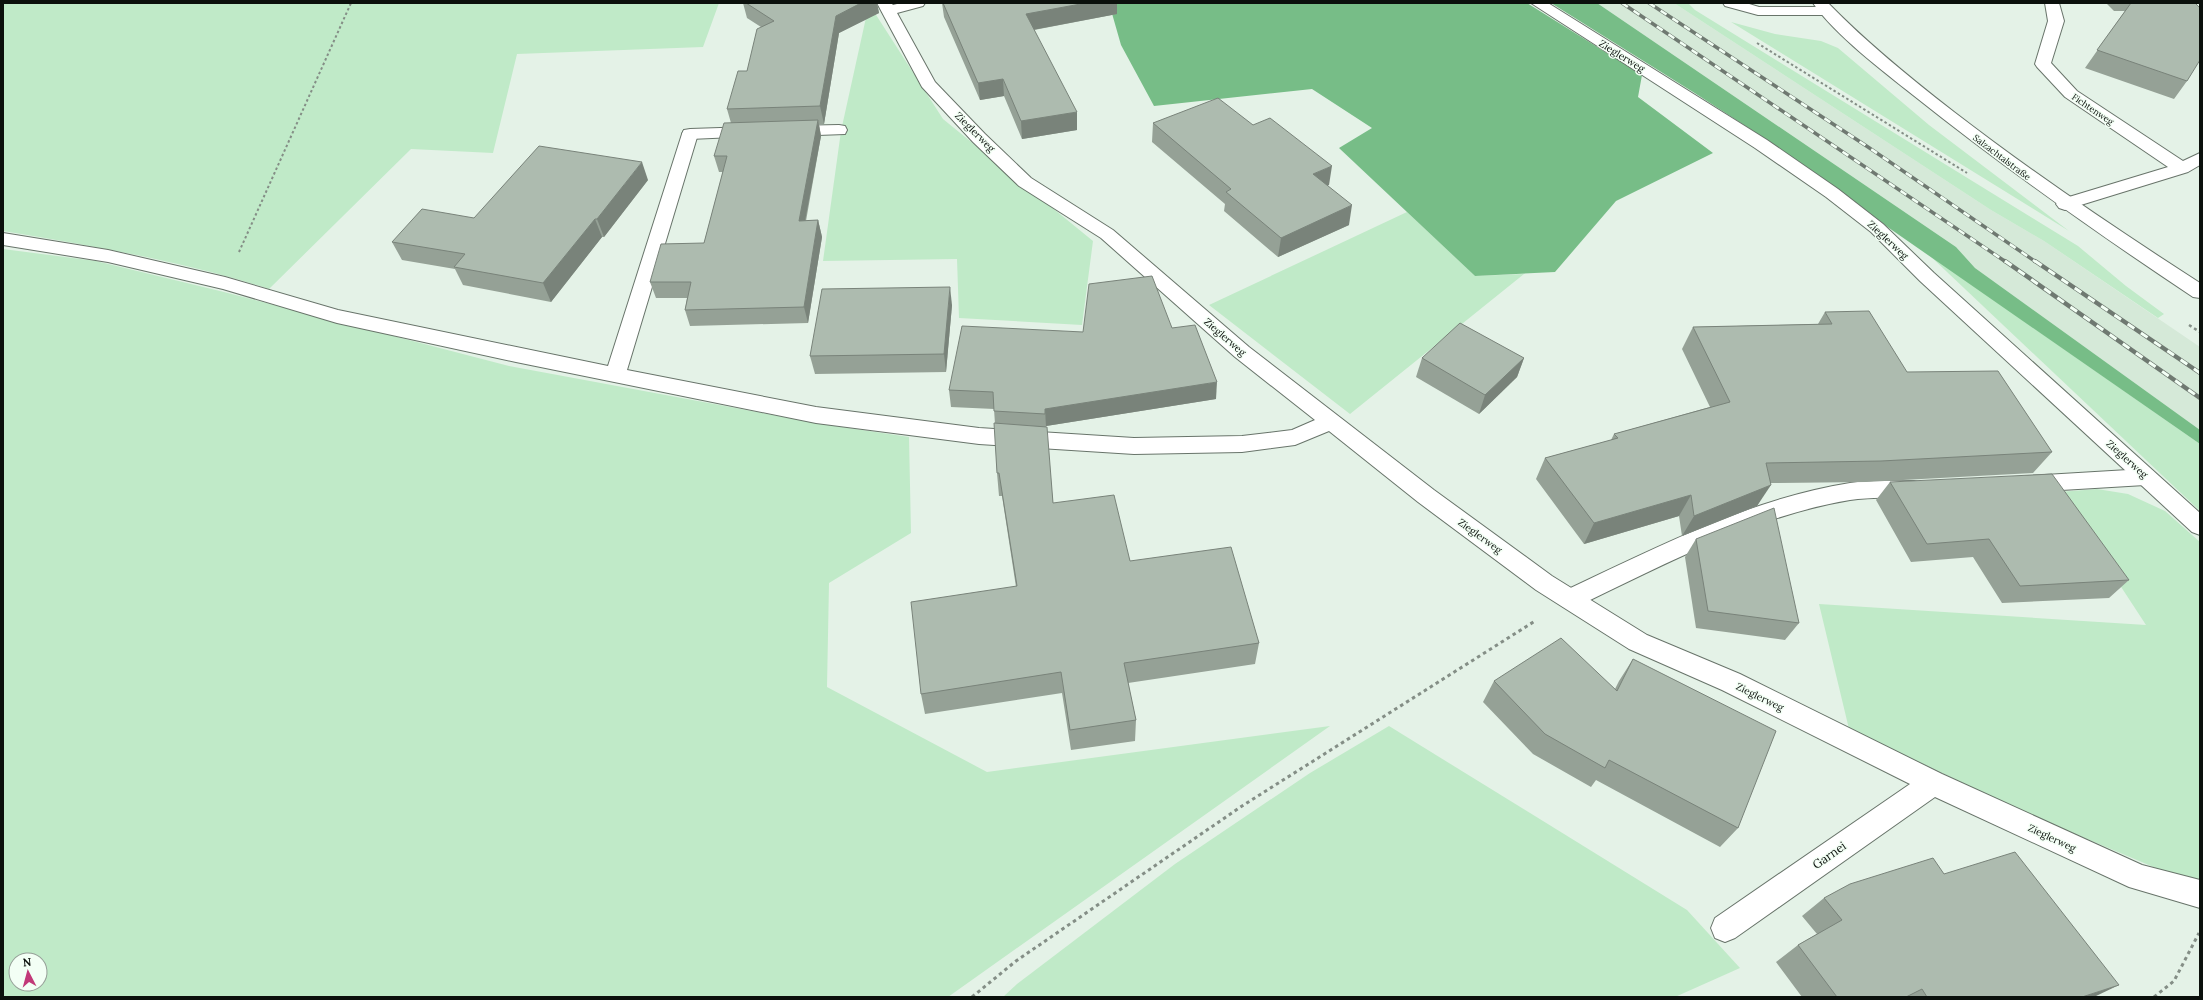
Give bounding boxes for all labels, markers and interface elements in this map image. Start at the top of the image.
street label: Zieglerweg [1597,37,1648,75]
street label: Fichtenweg [2070,91,2117,128]
street label: Zieglerweg [952,109,998,155]
street label: Salzachtalstraße [1971,132,2033,182]
street label: Zieglerweg [1865,218,1912,263]
street label: Zieglerweg [1201,315,1249,359]
street label: Zieglerweg [2104,437,2151,481]
street label: Zieglerweg [1455,516,1505,557]
street label: Zieglerweg [1734,680,1786,714]
street label: Zieglerweg [2026,821,2078,855]
street label: Garnei [1809,838,1849,872]
north arrow [8,952,48,992]
text: N [22,955,32,969]

